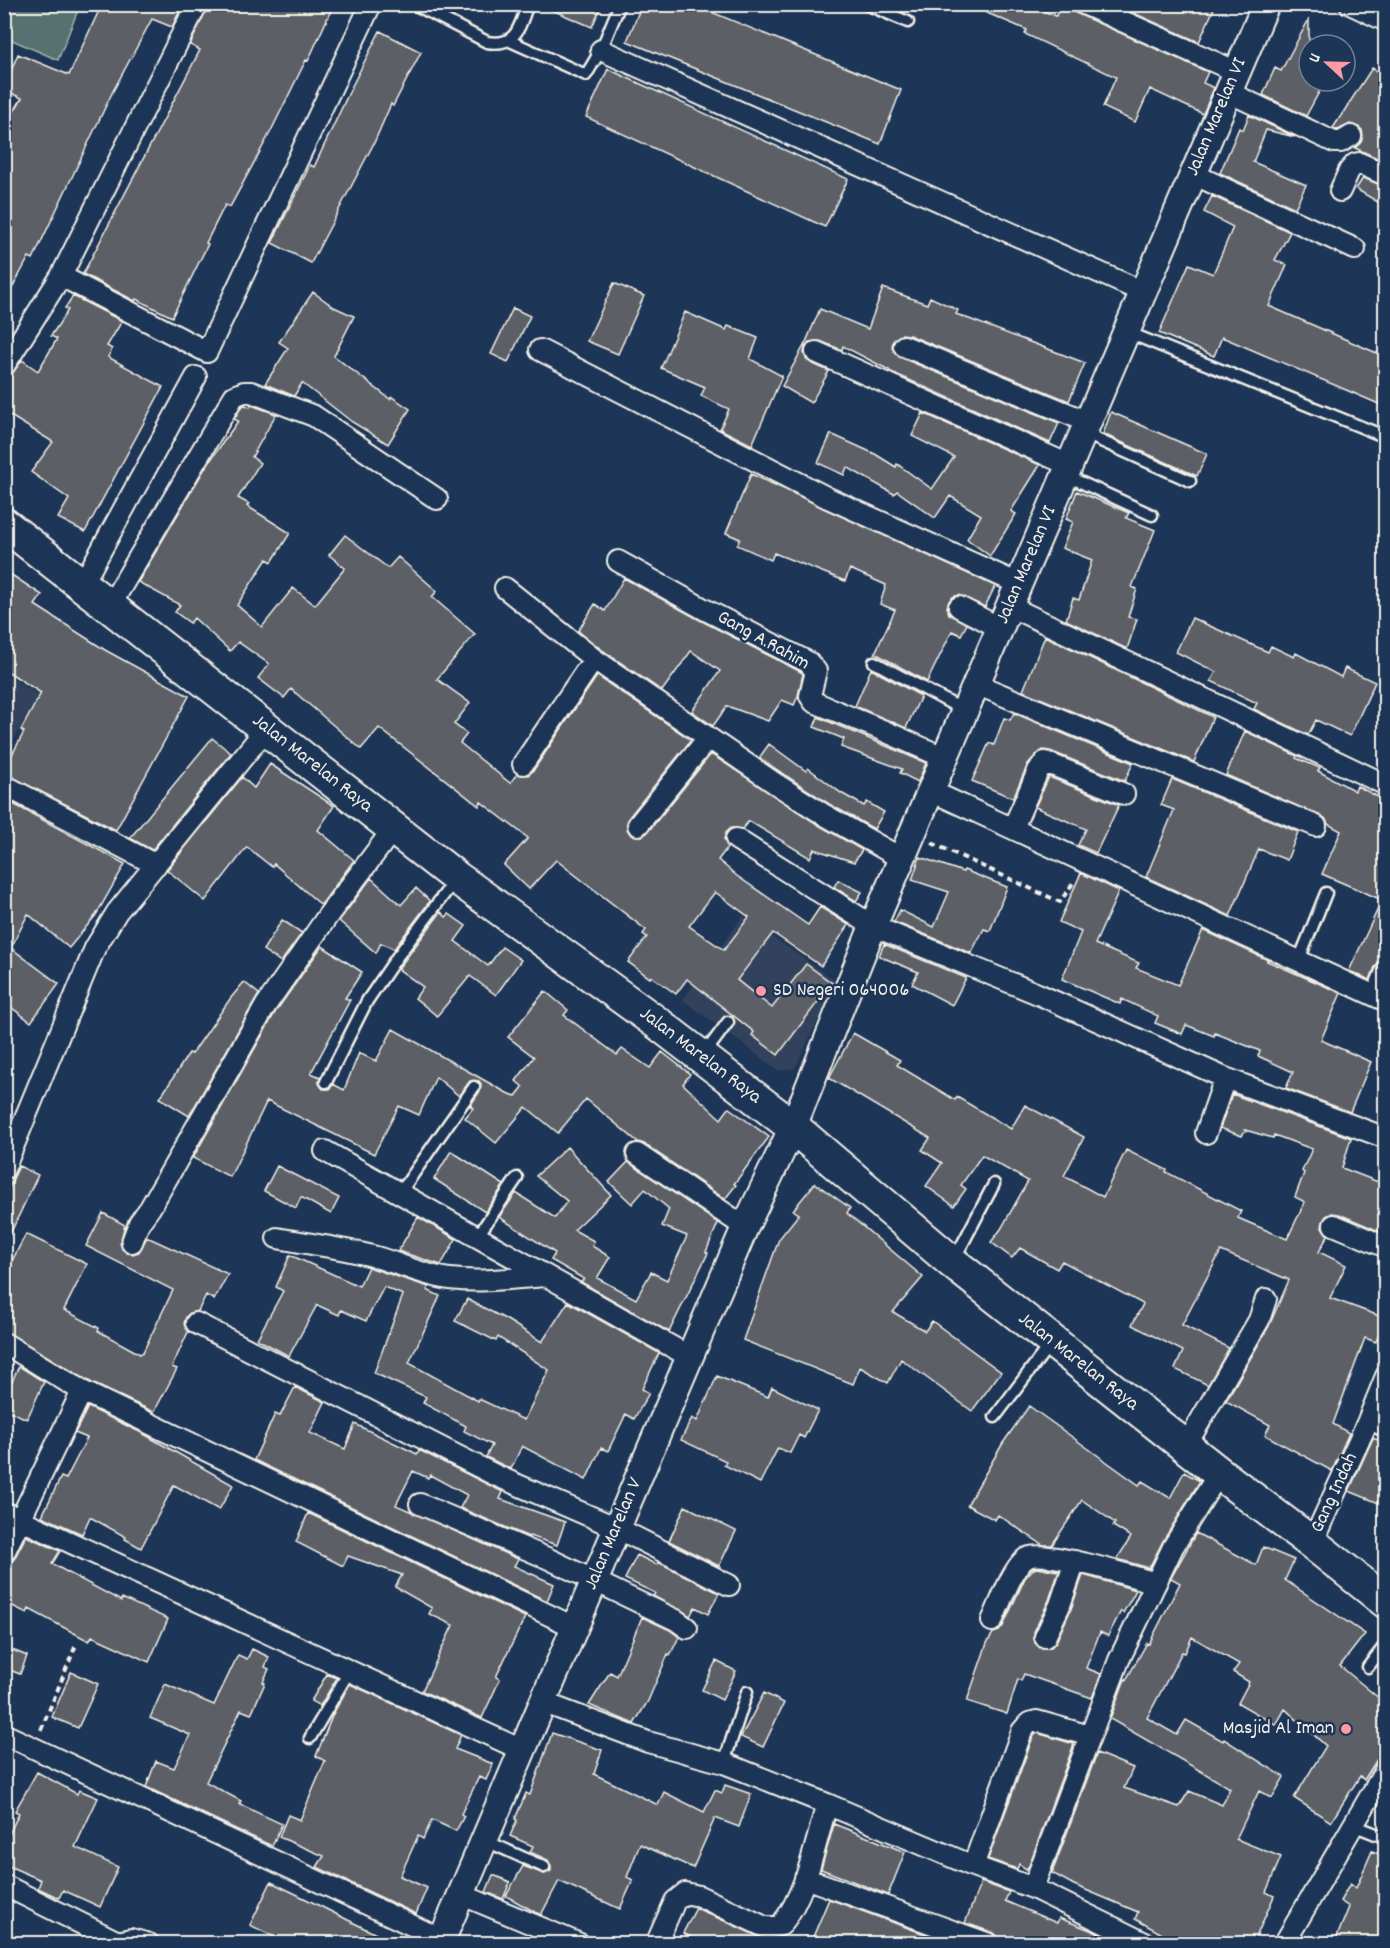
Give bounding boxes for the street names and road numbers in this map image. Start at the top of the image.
street label: Jalan Marelan VI [1180,54,1254,180]
street label: Jalan Marelan VI [990,502,1064,628]
street label: Gang A.Rahim [712,604,814,678]
street label: Jalan Marelan Raya [246,708,379,821]
street label: Jalan Marelan Raya [633,1001,767,1112]
street label: Jalan Marelan Raya [1012,1306,1145,1419]
street label: Gang Indah [1304,1448,1366,1538]
street label: Jalan Marelan V [578,1473,650,1594]

